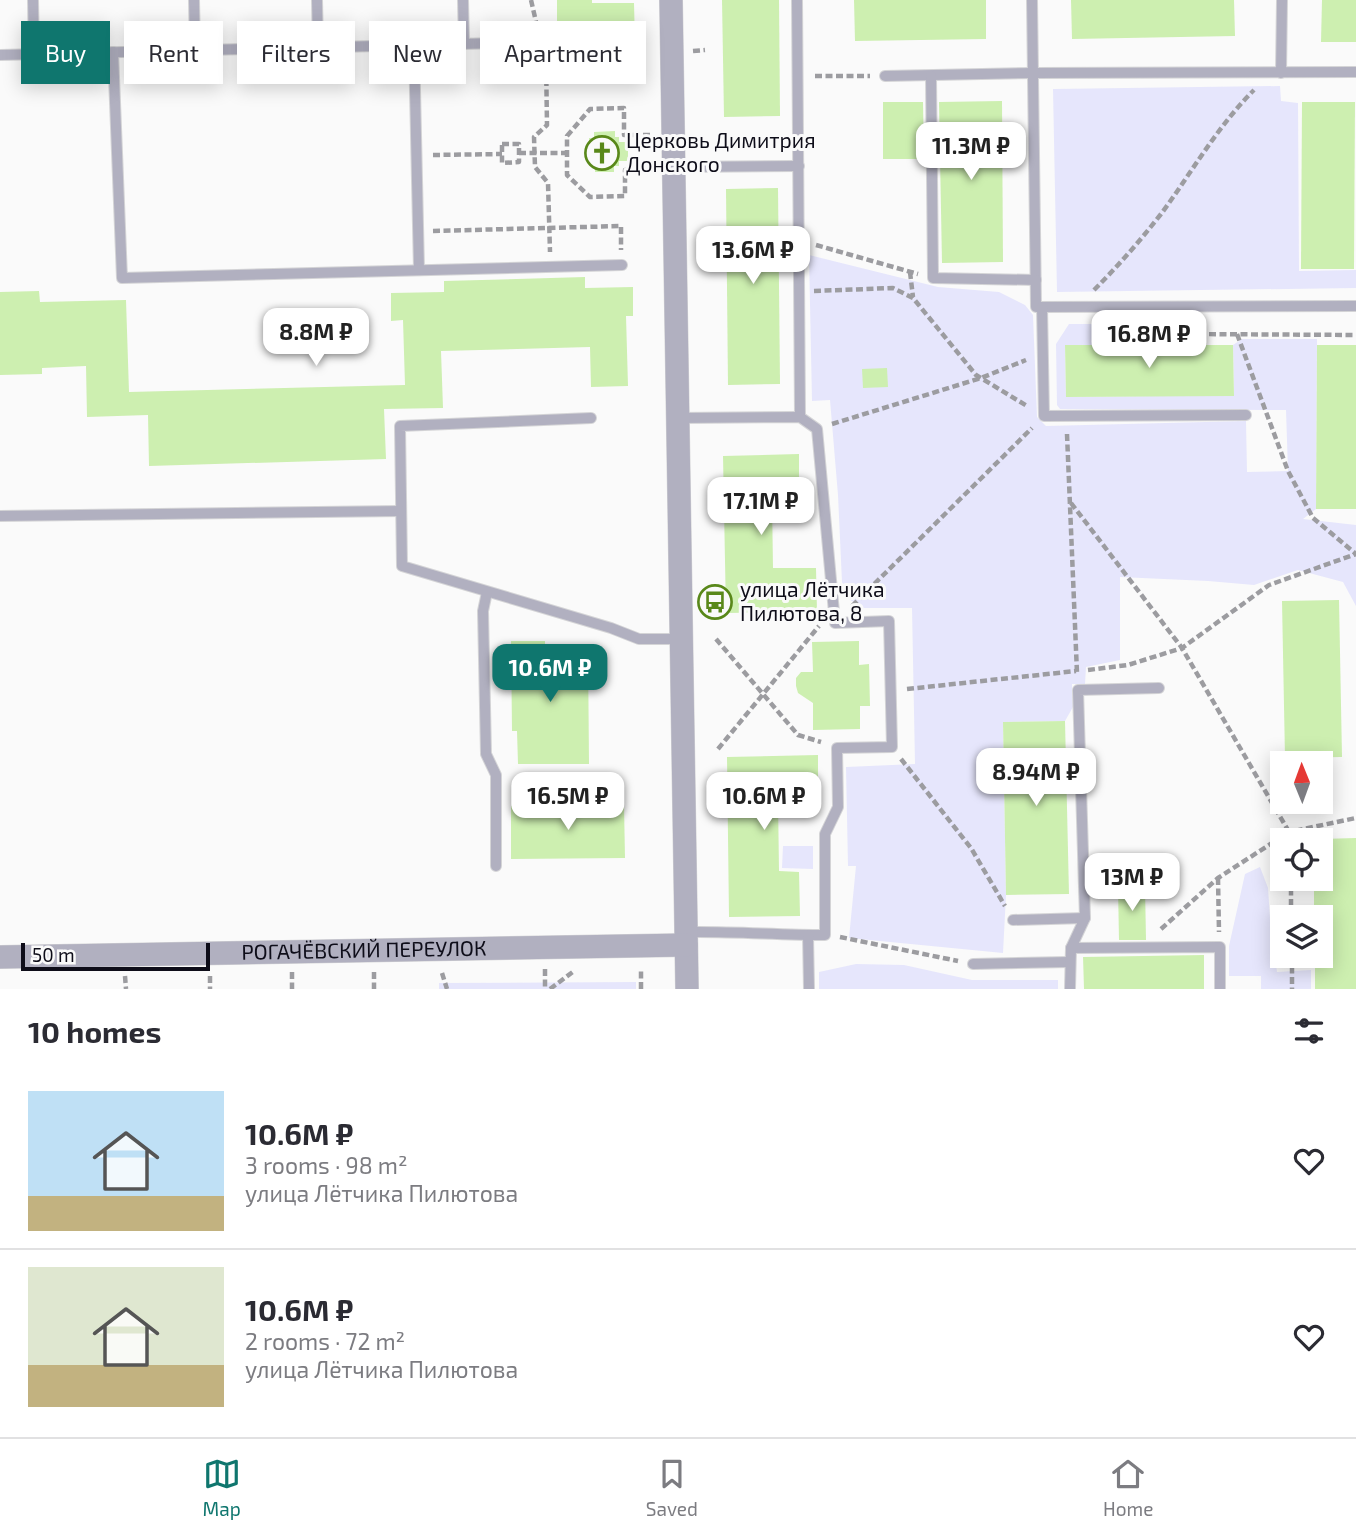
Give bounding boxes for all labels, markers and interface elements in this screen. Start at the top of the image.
chip: Buy [21,21,110,84]
chip: Rent [124,21,223,84]
chip: Filters [237,21,355,84]
chip: New [369,21,466,84]
chip: Apartment [480,21,646,84]
pin: 11.3M ₽ [906,122,1036,182]
place label: Церковь Димитрия Донского [626,127,816,176]
text: 11.3M ₽ [932,131,1010,159]
church icon: Церковь Димитрия Донского [583,134,621,172]
pin: 13.6M ₽ [688,226,818,286]
text: 13.6M ₽ [712,235,794,263]
pin: 8.8M ₽ [259,308,373,368]
pin: 16.8M ₽ [1084,310,1214,370]
text: 8.8M ₽ [279,317,353,345]
text: 16.8M ₽ [1107,319,1191,347]
pin: 17.1M ₽ [696,477,826,537]
text: 17.1M ₽ [723,486,799,514]
place label: улица Лётчика Пилютова, 8 [740,576,885,625]
bus stop icon: улица Лётчика Пилютова, 8 [696,583,734,621]
pin: 10.6M ₽ [485,644,615,704]
text: 10.6M ₽ [508,653,592,681]
pin: 8.94M ₽ [971,748,1101,808]
north arrow [1270,751,1334,814]
map controls [1270,751,1333,968]
text: 8.94M ₽ [992,757,1080,785]
pin: 16.5M ₽ [503,772,633,832]
pin: 10.6M ₽ [699,772,829,832]
text: 16.5M ₽ [527,781,609,809]
text: 10.6M ₽ [722,781,806,809]
button: locate [1270,828,1333,891]
pin: 13M ₽ [1083,853,1181,913]
text: 13M ₽ [1101,862,1163,890]
button: layers [1270,905,1333,968]
street label: РОГАЧЁВСКИЙ ПЕРЕУЛОК [241,934,487,964]
scale bar [21,940,210,972]
text: 50 m [32,943,75,966]
icon: filters [1290,1012,1328,1050]
text: 10 homes [28,1013,161,1049]
text: 10.6M ₽ [245,1115,354,1151]
icon: home [84,1119,168,1203]
icon: heart [1290,1142,1328,1180]
text: 3 rooms · 98 m² [245,1151,407,1179]
text: улица Лётчика Пилютова [245,1179,518,1207]
text: 10.6M ₽ [245,1291,354,1327]
icon: home [84,1295,168,1379]
icon: heart [1290,1318,1328,1356]
text: 2 rooms · 72 m² [245,1327,405,1355]
text: улица Лётчика Пилютова [245,1355,518,1383]
tab: Map [203,1455,241,1520]
tab: Saved [646,1455,698,1520]
tab: Home [1103,1455,1153,1520]

